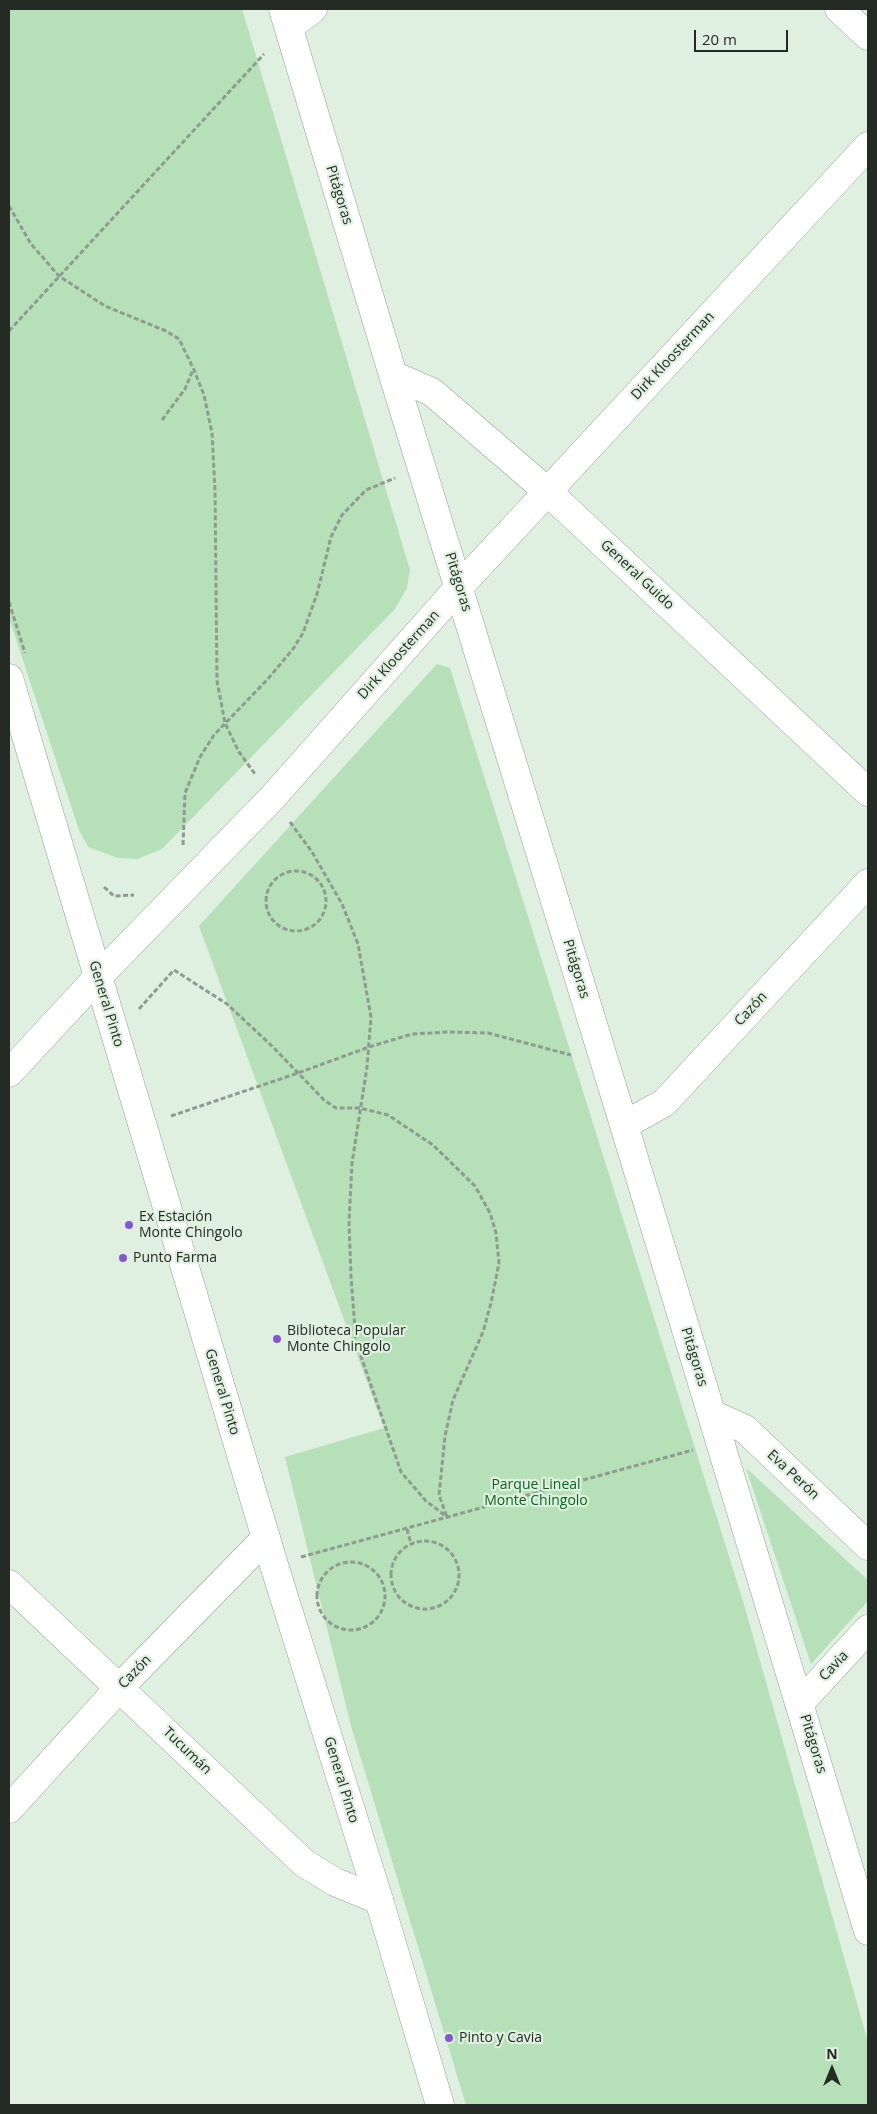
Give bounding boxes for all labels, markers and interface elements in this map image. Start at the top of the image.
scale bar [697,20,791,52]
text: 20 m [702,29,737,49]
street label: Pitágoras [322,163,356,227]
street label: Dirk Kloosterman [628,309,718,403]
street label: General Guido [597,537,677,613]
street label: Pitágoras [441,550,475,614]
street label: Dirk Kloosterman [355,607,443,703]
street label: Pitágoras [559,937,593,1001]
street label: General Pinto [85,959,127,1049]
street label: Cazón [731,989,771,1029]
place label: Ex Estación Monte Chingolo [139,1209,243,1242]
marker: Ex Estación Monte Chingolo [123,1219,135,1231]
place label: Punto Farma [133,1250,217,1266]
marker: Punto Farma [117,1252,129,1264]
place label: Biblioteca Popular Monte Chingolo [287,1323,406,1355]
street label: Pitágoras [677,1325,711,1389]
marker: Biblioteca Popular Monte Chingolo [271,1333,283,1345]
street label: General Pinto [201,1347,243,1437]
street label: Eva Perón [763,1447,823,1503]
park label: Parque Lineal Monte Chingolo [484,1477,588,1510]
street label: Cavia [816,1648,852,1684]
street label: Cazón [115,1652,155,1692]
street label: Pitágoras [796,1712,830,1776]
street label: Tucumán [159,1724,215,1778]
street label: General Pinto [320,1735,362,1825]
place label: Pinto y Cavia [459,2030,542,2046]
marker: Pinto y Cavia [443,2032,455,2044]
north arrow [807,2044,857,2094]
text: N [826,2044,838,2063]

